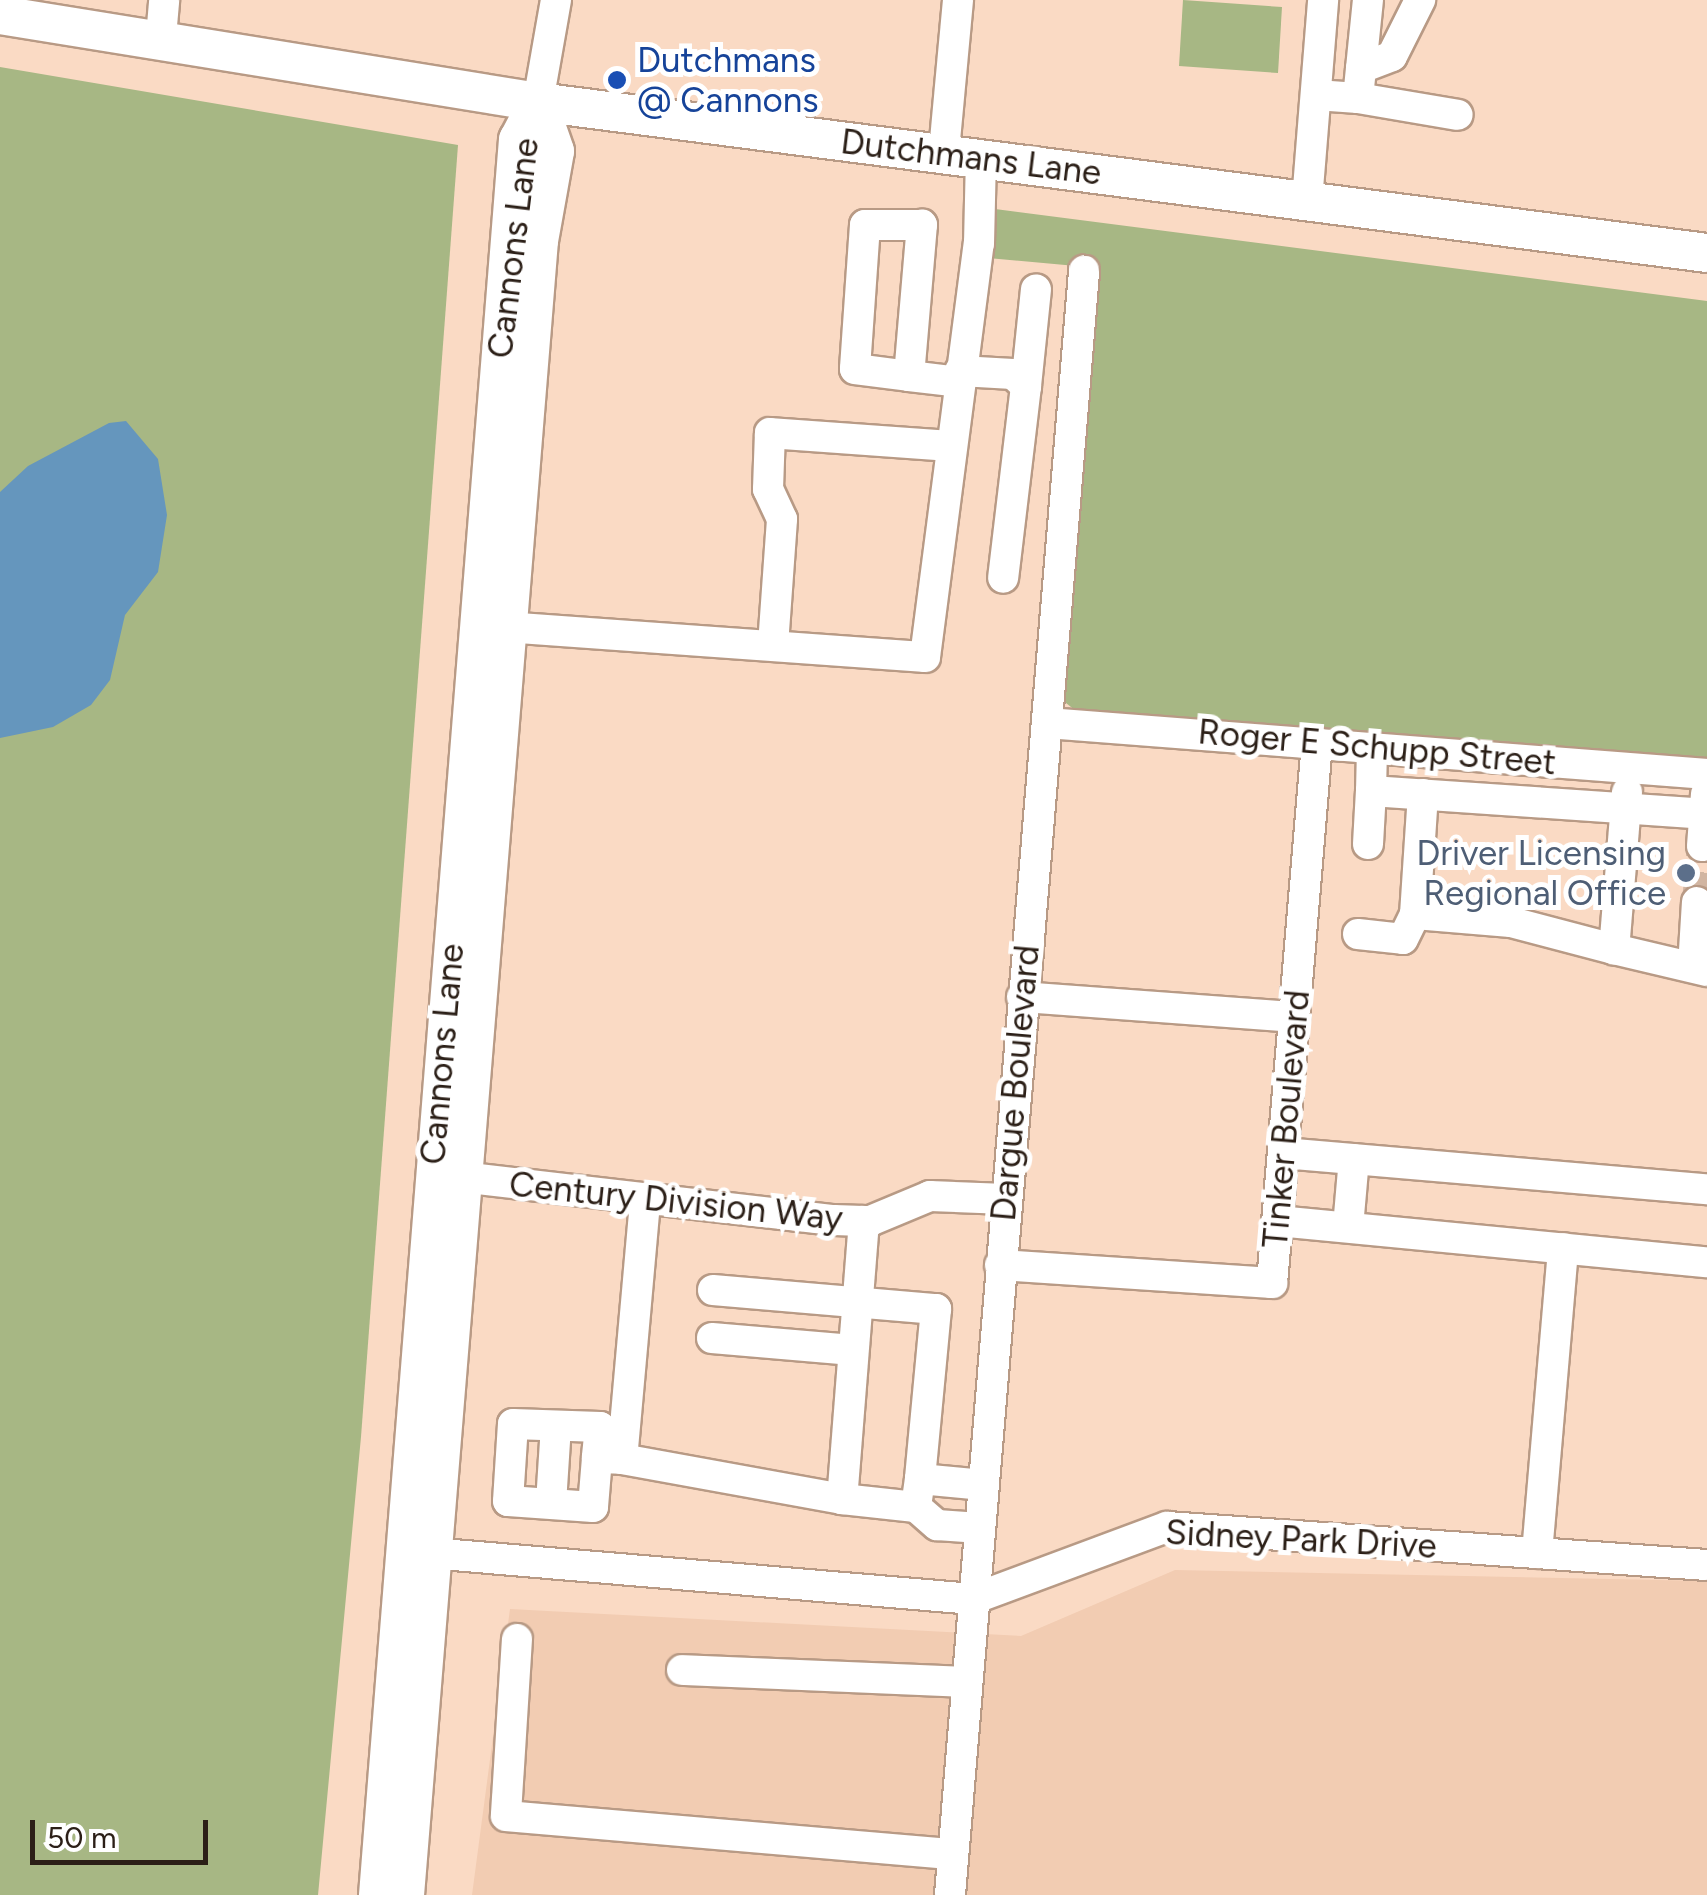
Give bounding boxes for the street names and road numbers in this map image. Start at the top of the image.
street label: Dutchmans Lane [838,120,1104,194]
street label: Cannons Lane [479,135,547,361]
street label: Roger E Schupp Street [1196,710,1558,784]
street label: Cannons Lane [411,942,473,1166]
street label: Dargue Boulevard [982,943,1048,1223]
street label: Tinker Boulevard [1254,988,1318,1250]
street label: Century Division Way [507,1163,845,1239]
street label: Sidney Park Drive [1164,1511,1438,1567]

